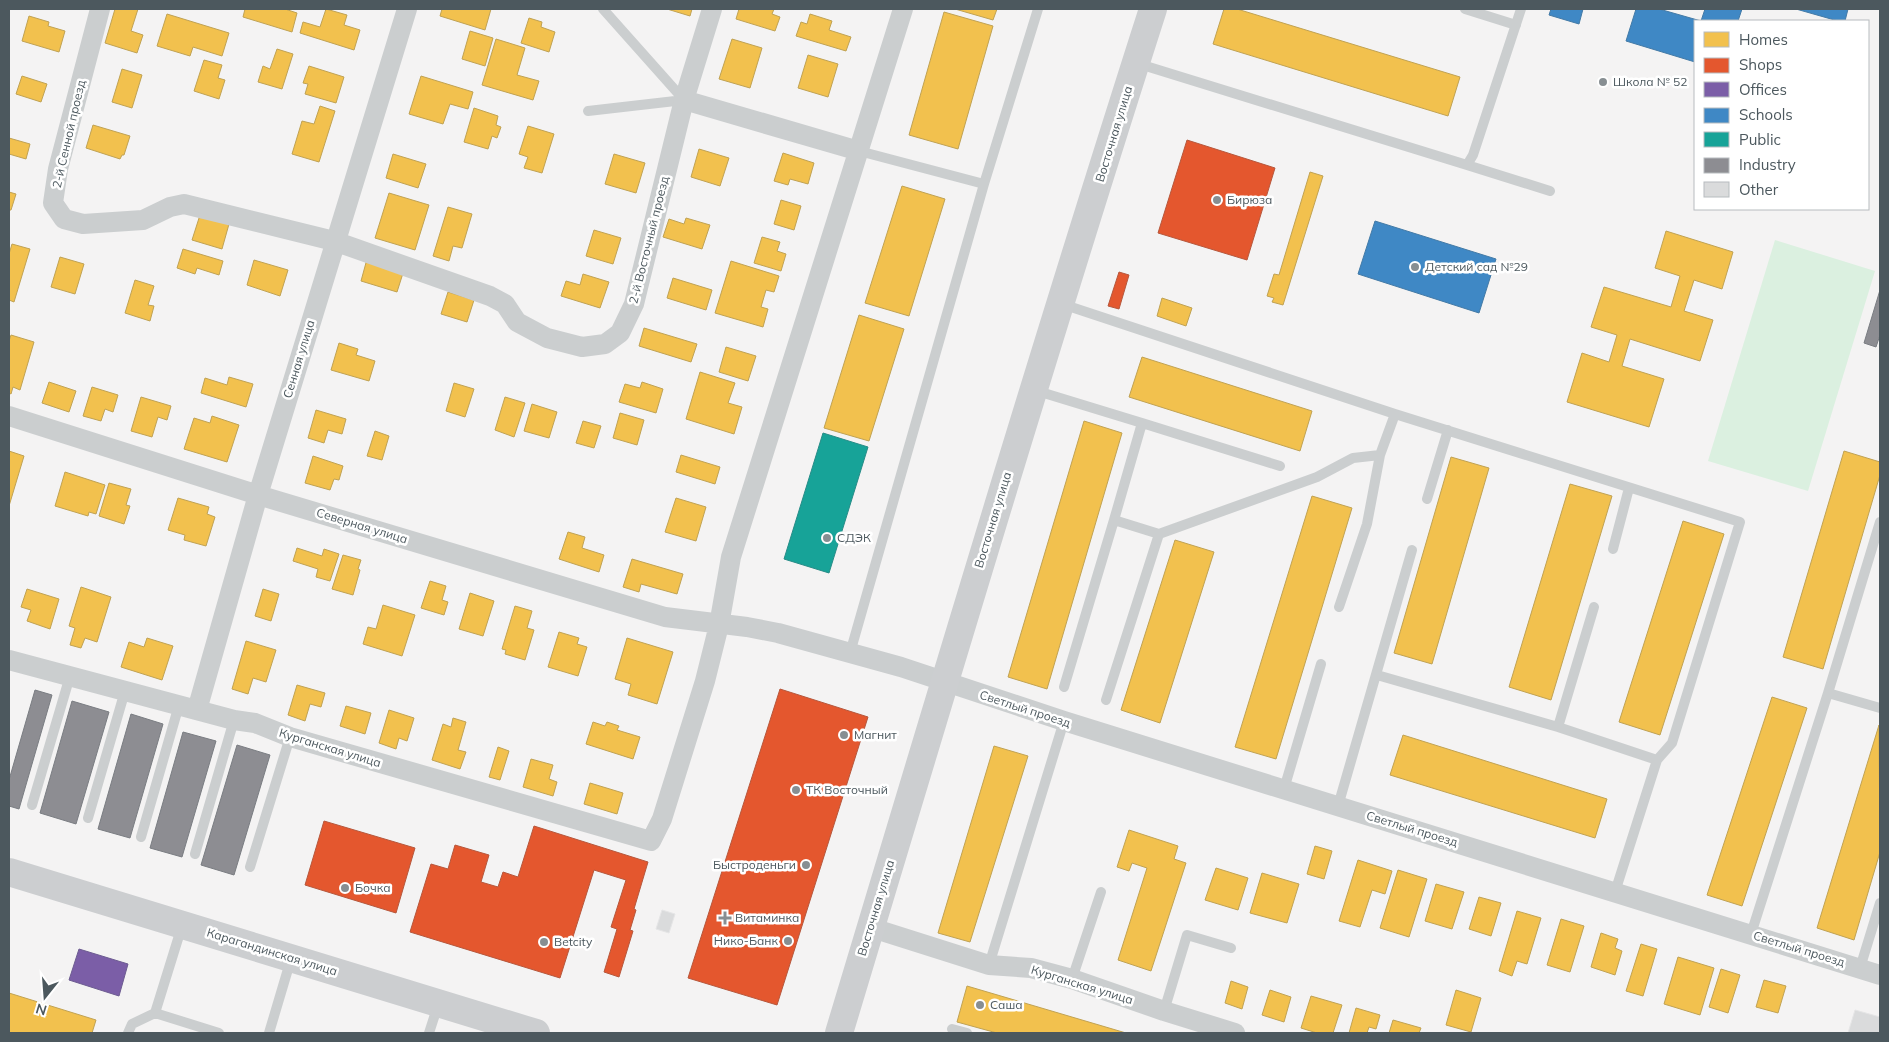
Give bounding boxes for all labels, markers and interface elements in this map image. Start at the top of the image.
legend [1694,20,1869,210]
text: Homes [1739,30,1788,49]
text: Shops [1739,55,1782,74]
place label: Школа № 52 [1613,74,1687,89]
marker: Школа № 52 [1597,76,1609,88]
street label: 2-й Сенной проезд [49,78,88,189]
text: Offices [1739,80,1787,99]
street label: Восточная улица [1092,84,1135,184]
text: Schools [1739,105,1793,124]
text: Public [1739,130,1781,149]
text: Industry [1739,155,1796,174]
street label: 2-й Восточный проезд [625,175,672,305]
text: Other [1739,180,1779,199]
place label: Бирюза [1227,192,1272,207]
marker: Бирюза [1211,194,1223,206]
place label: Детский сад №29 [1425,259,1528,274]
marker: Детский сад №29 [1409,261,1421,273]
street label: Сенная улица [279,318,318,400]
street label: Восточная улица [971,470,1014,570]
street label: Северная улица [315,505,410,547]
place label: СДЭК [837,530,871,545]
marker: СДЭК [821,532,833,544]
street label: Светлый проезд [978,687,1073,730]
street label: Курганская улица [277,725,383,770]
place label: Магнит [854,727,897,742]
marker: Магнит [838,729,850,741]
place label: ТК Восточный [806,782,888,797]
marker: ТК Восточный [790,784,802,796]
street label: Светлый проезд [1365,807,1460,850]
place label: Быстроденьги [713,857,796,872]
street label: Восточная улица [854,858,897,958]
marker: Быстроденьги [800,859,812,871]
place label: Бочка [355,880,391,895]
marker: Бочка [339,882,351,894]
place label: Витаминка [735,910,799,925]
marker: Витаминка [719,912,731,924]
street label: Карагандинская улица [205,924,339,979]
street label: Светлый проезд [1752,927,1847,970]
place label: Нико-Банк [714,933,779,948]
place label: Betcity [554,934,593,949]
marker: Нико-Банк [782,935,794,947]
marker: Betcity [538,936,550,948]
street label: Курганская улица [1029,962,1135,1007]
north arrow [20,972,70,1022]
place label: Саша [990,997,1023,1012]
text: N [34,999,49,1020]
marker: Саша [974,999,986,1011]

